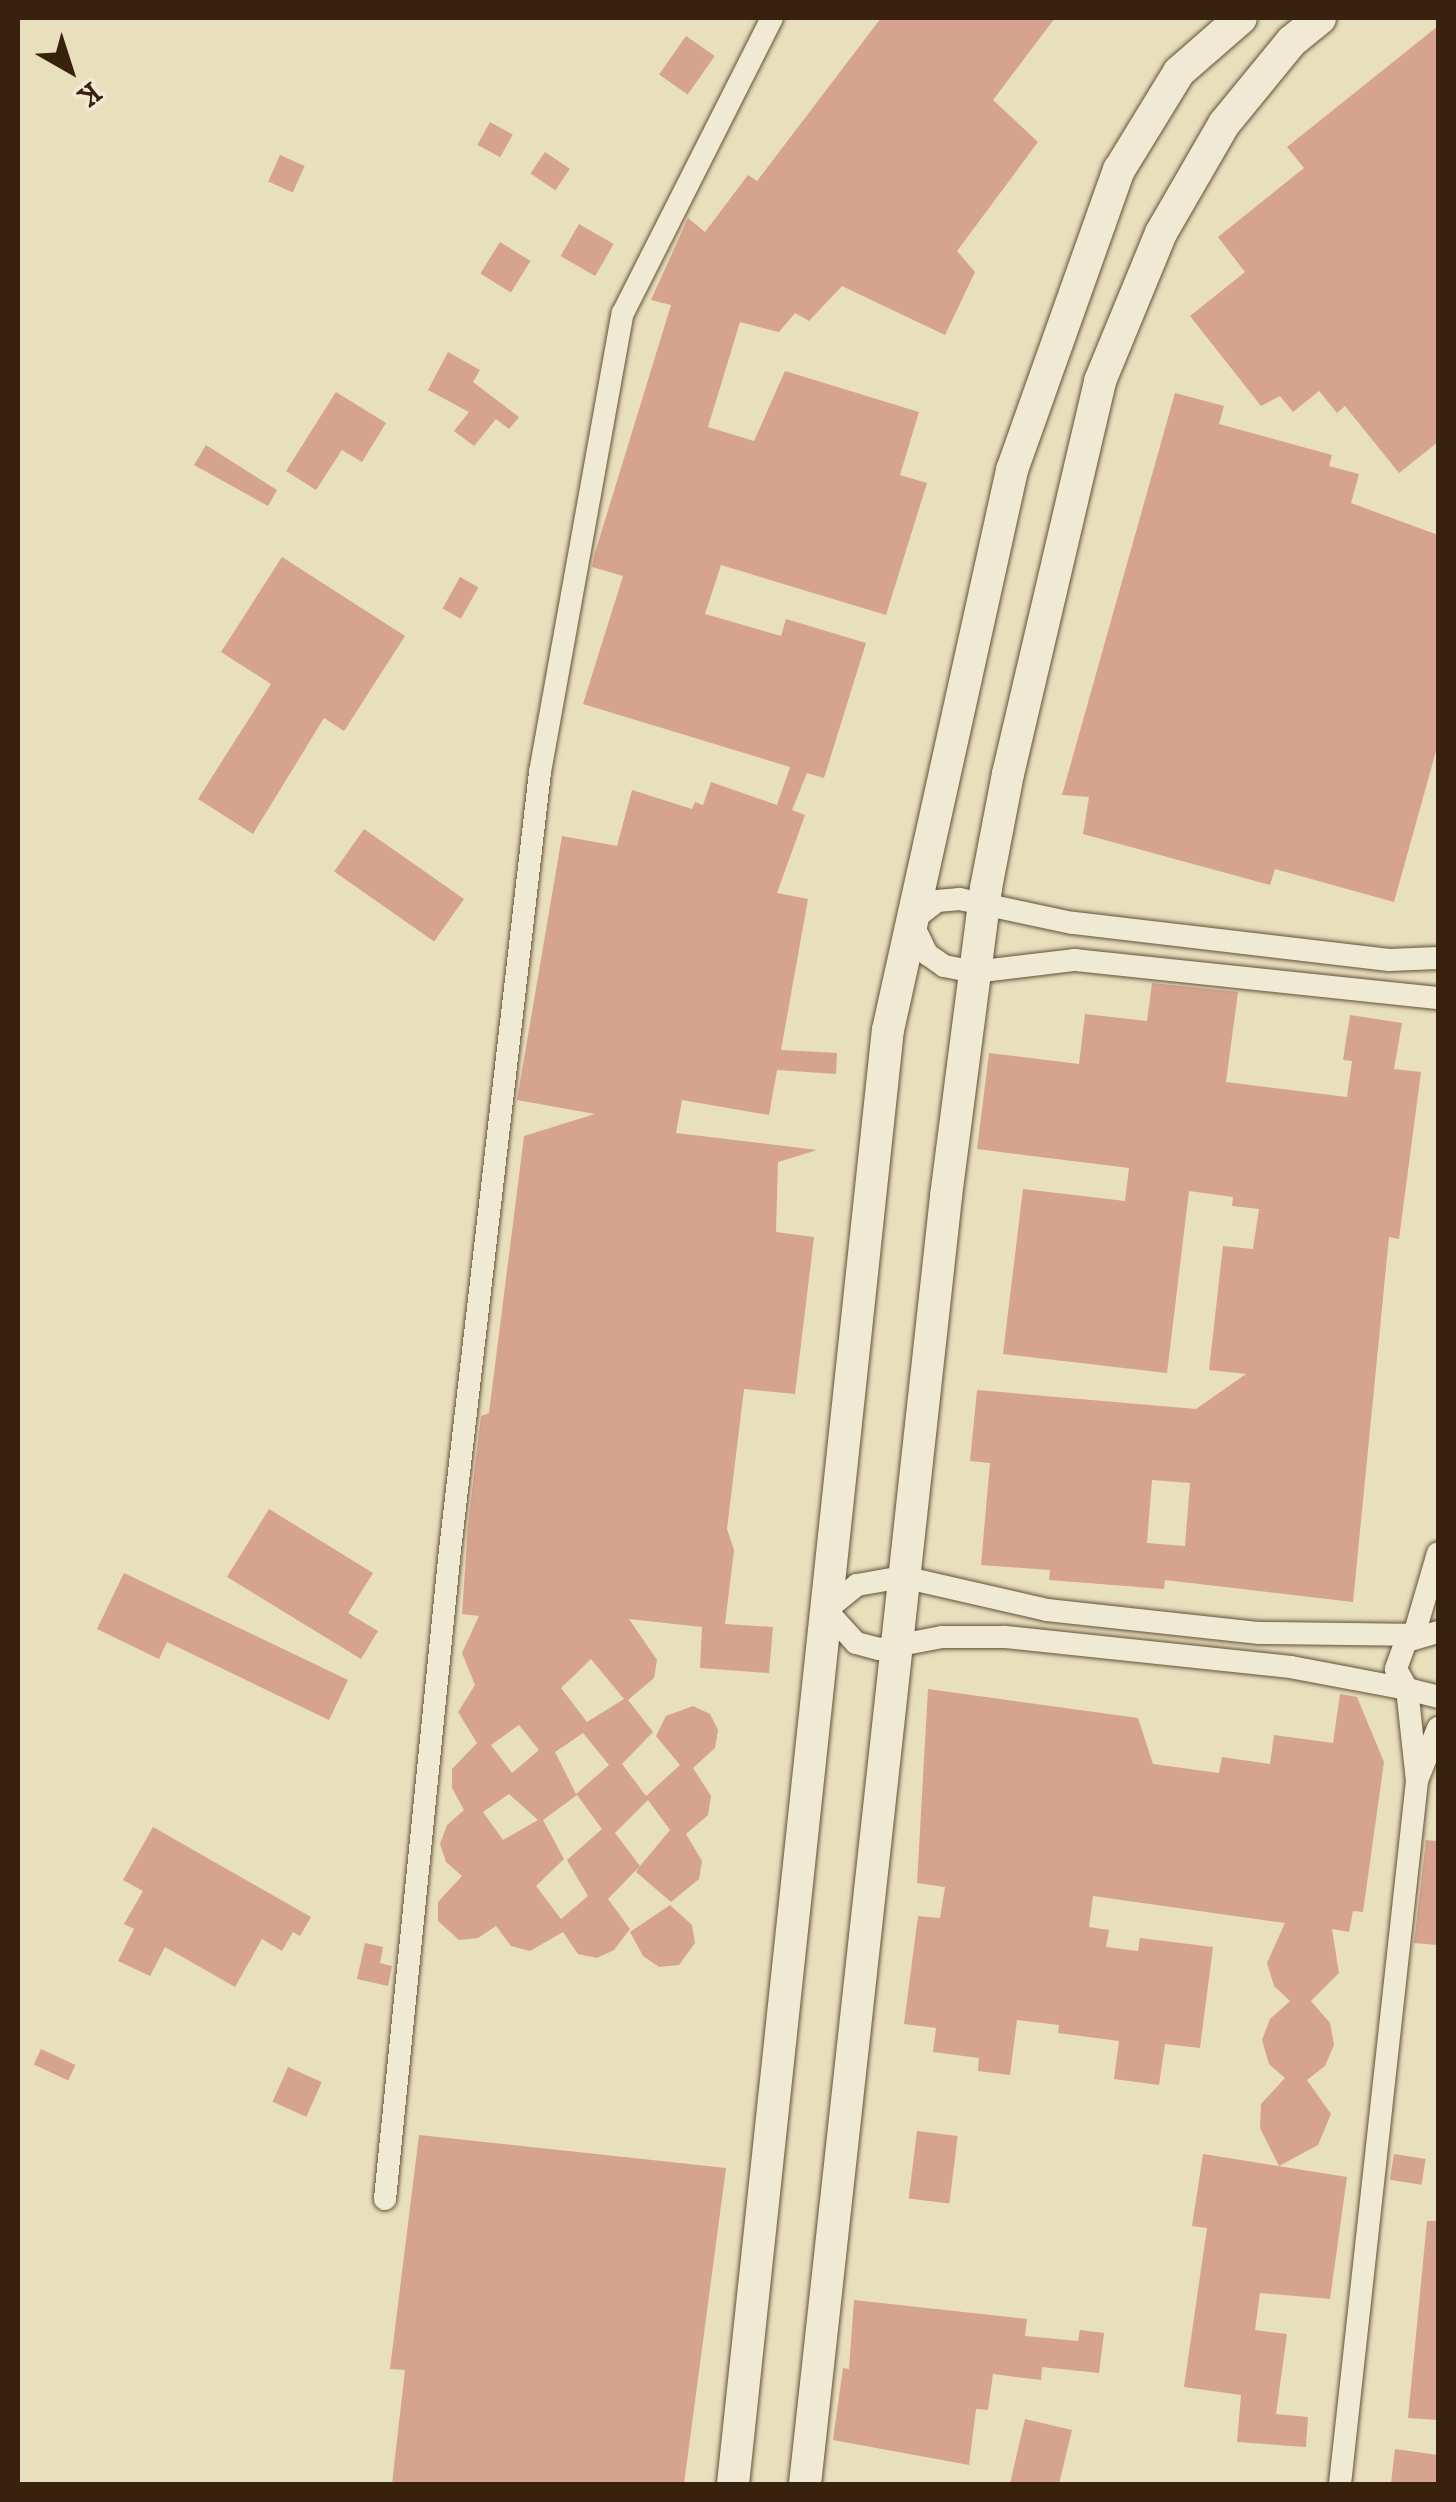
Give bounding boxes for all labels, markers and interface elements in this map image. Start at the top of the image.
north arrow [20,20,120,120]
text: K [71,74,108,113]

